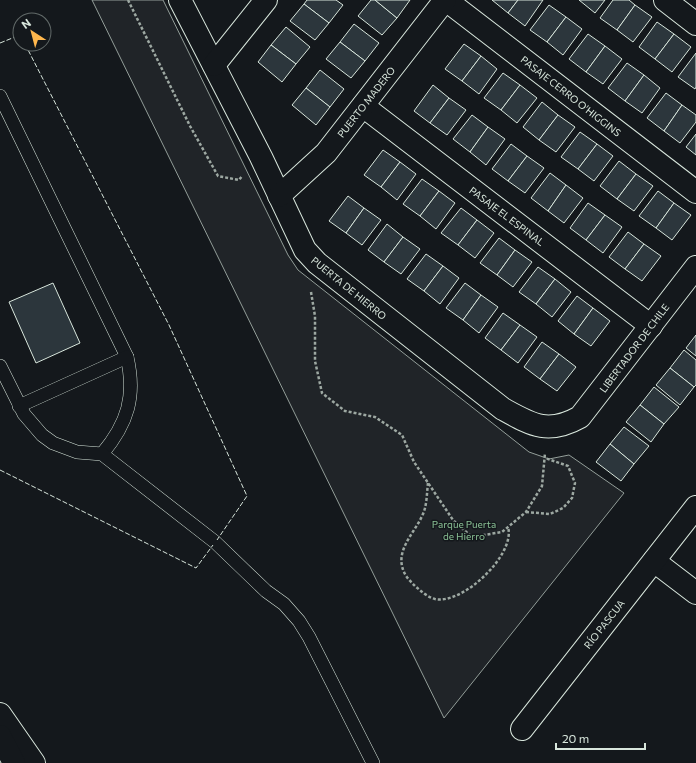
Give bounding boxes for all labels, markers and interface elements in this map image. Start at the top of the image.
north arrow [12,12,52,52]
text: N [19,16,33,31]
street label: PASAJE CERRO O'HIGGINS [519,53,624,139]
street label: PUERTO MADERO [335,64,397,140]
street label: PASAJE EL ESPINAL [467,184,547,248]
street label: PUERTA DE HIERRO [309,254,389,322]
street label: LIBERTADOR DE CHILE [597,301,671,395]
park label: Parque Puerta de Hierro [432,518,496,542]
street label: RÍO PASCUA [581,597,627,651]
scale bar [556,725,645,751]
text: 20 m [562,731,589,745]

